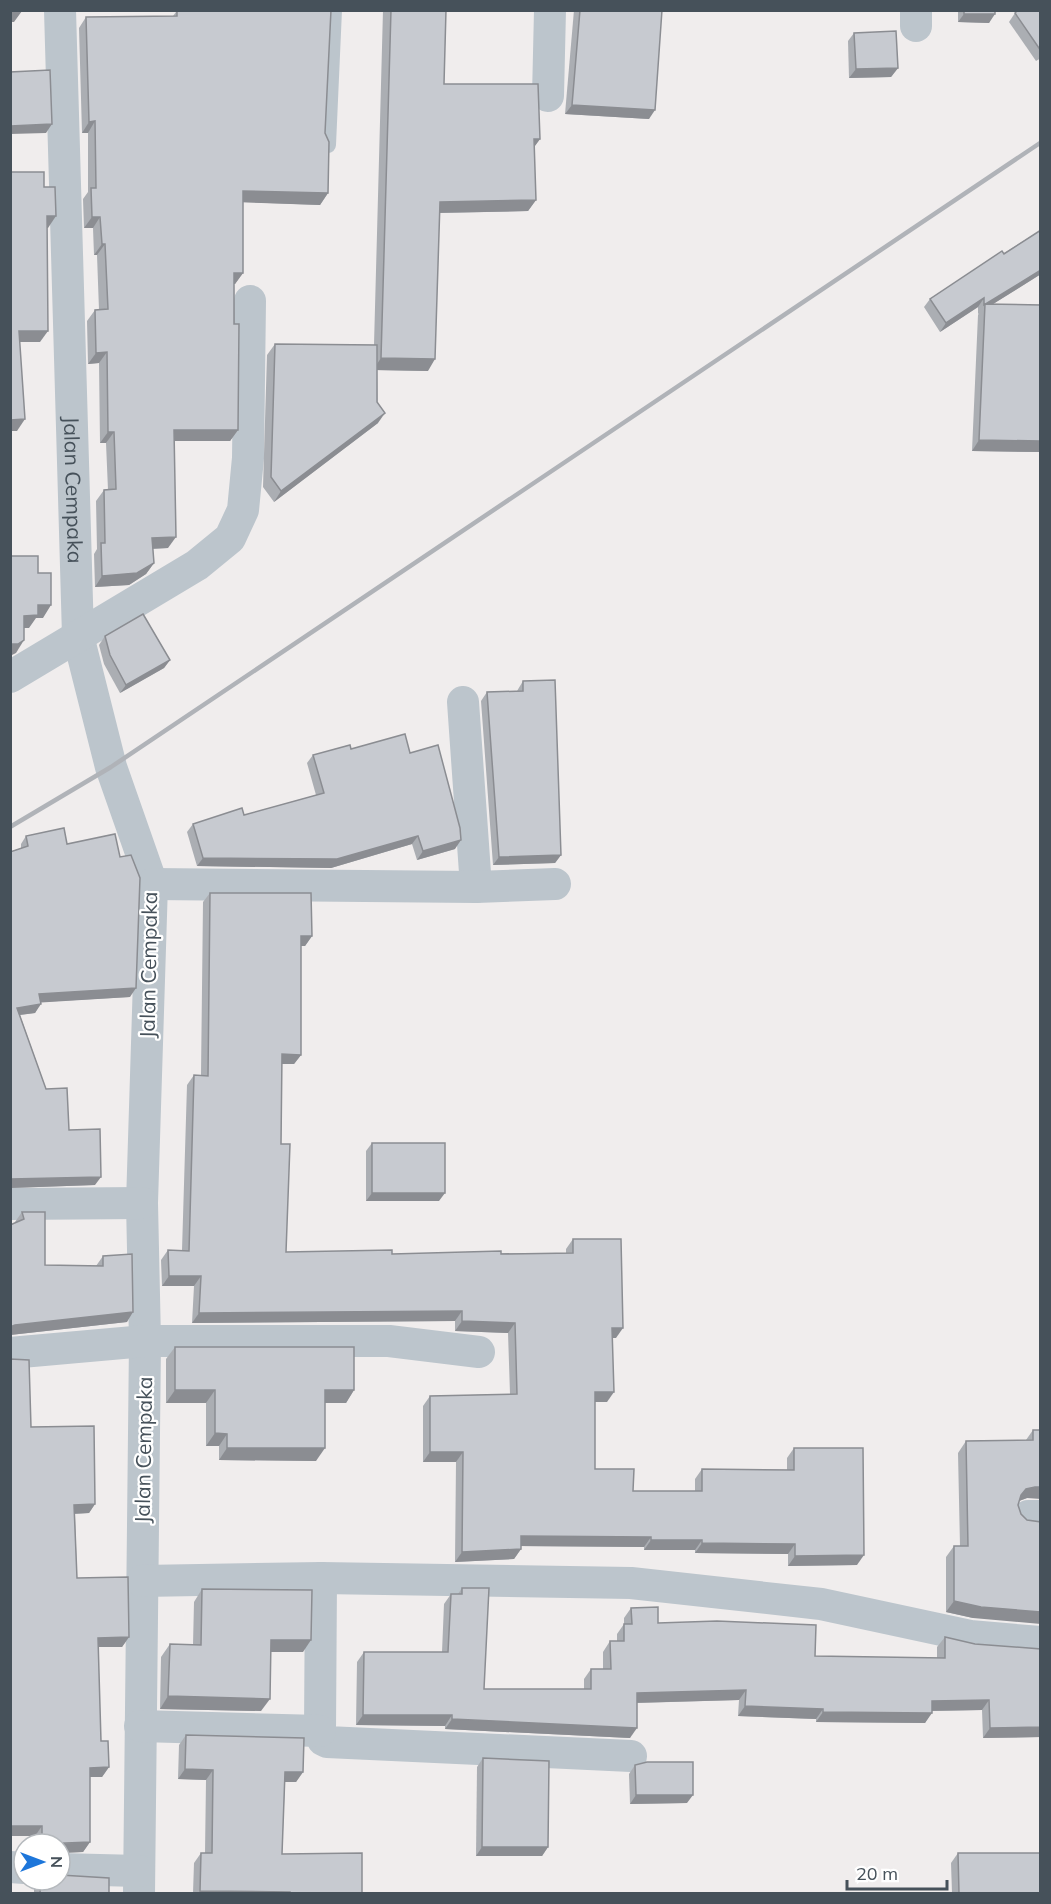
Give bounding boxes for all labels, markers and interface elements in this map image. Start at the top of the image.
street label: Jalan Cempaka [59,416,89,564]
street label: Jalan Cempaka [134,891,162,1039]
street label: Jalan Cempaka [129,1376,157,1524]
north arrow [12,1832,72,1892]
scale bar [847,1853,948,1891]
text: N [47,1856,67,1868]
text: 20 m [856,1862,898,1885]

